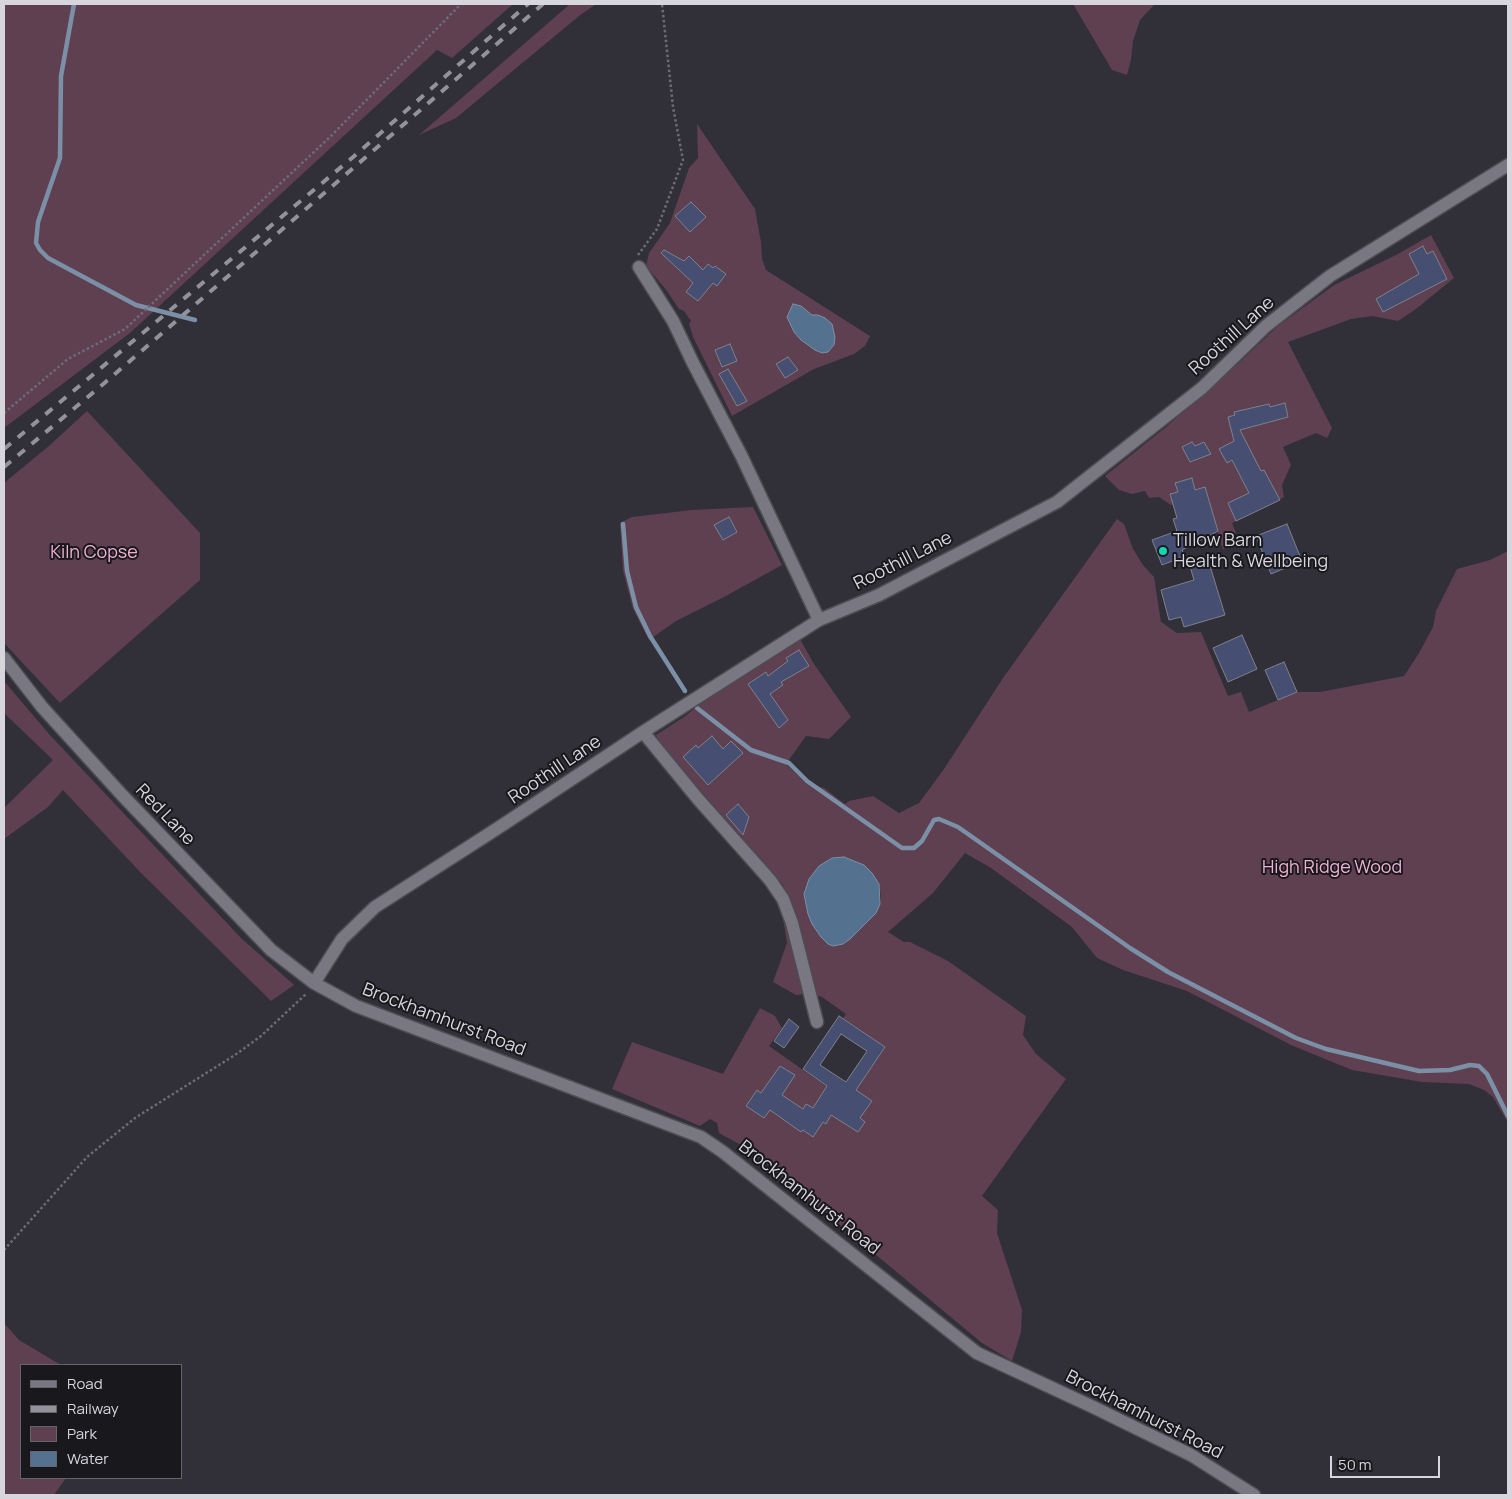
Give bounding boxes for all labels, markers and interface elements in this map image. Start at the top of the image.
street label: Roothill Lane [1185,292,1279,380]
street label: Roothill Lane [850,527,956,595]
place label: Tillow Barn Health & Wellbeing [1173,530,1328,572]
park label: Kiln Copse [50,542,138,564]
marker: Tillow Barn Health & Wellbeing [1157,545,1169,557]
street label: Roothill Lane [505,731,605,809]
street label: Red Lane [131,780,199,850]
park label: High Ridge Wood [1262,857,1402,879]
street label: Brockhamhurst Road [359,979,529,1061]
street label: Brockhamhurst Road [734,1136,884,1260]
legend [20,1364,182,1479]
street label: Brockhamhurst Road [1062,1366,1226,1464]
text: Road [67,1373,103,1394]
text: Railway [67,1398,119,1419]
text: Park [67,1423,97,1444]
scale bar [1332,1446,1442,1478]
text: Water [67,1448,109,1469]
text: 50 m [1338,1454,1372,1475]

